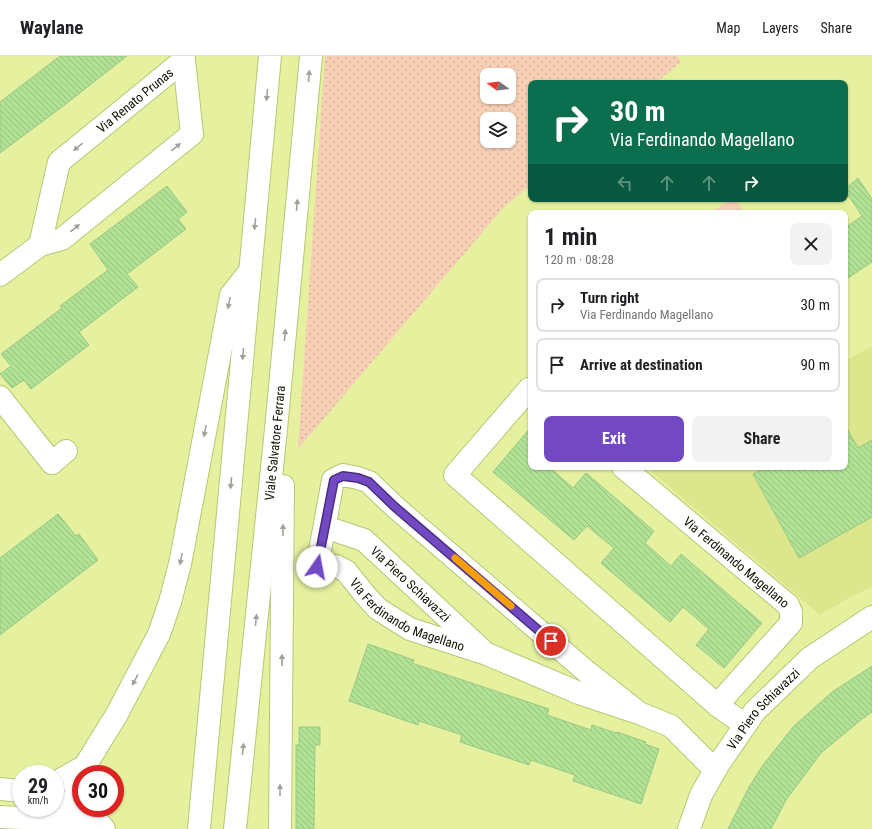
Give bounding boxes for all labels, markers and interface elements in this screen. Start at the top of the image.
text: Waylane [20,16,83,39]
text: Map [716,20,740,36]
text: Layers [762,20,799,36]
text: Share [821,20,852,36]
street label: Via Renato Prunas [94,65,176,136]
north arrow [480,68,516,104]
map controls [480,68,516,148]
one-way arrow [306,70,312,82]
one-way arrow [263,89,270,101]
text: 30 m [610,95,666,128]
icon: right [544,96,596,148]
button: layers [480,112,516,148]
text: Via Ferdinando Magellano [610,129,795,150]
one-way arrow [73,142,83,151]
one-way arrow [170,142,181,151]
icon: left [614,172,636,194]
icon: ahead [656,172,678,194]
icon: ahead [698,172,720,194]
icon: right [740,172,762,194]
one-way arrow [294,199,300,211]
one-way arrow [251,218,258,230]
text: 1 min [544,223,597,251]
button: close [790,223,832,265]
one-way arrow [69,224,80,233]
text: 120 m · 08:28 [544,252,614,267]
text: Turn right [580,289,639,307]
icon: right [546,294,568,316]
text: 30 m [800,296,830,314]
one-way arrow [226,297,232,310]
text: Via Ferdinando Magellano [580,307,713,322]
one-way arrow [282,329,288,341]
one-way arrow [239,348,246,360]
icon: arrive [546,354,568,376]
text: Arrive at destination [580,356,703,374]
text: 90 m [800,356,830,374]
street label: Viale Salvatore Ferrara [262,385,288,501]
button: Exit [544,416,684,462]
button: Share [692,416,832,462]
one-way arrow [202,425,208,437]
one-way arrow [227,477,234,489]
street label: Via Ferdinando Magellano [680,514,792,611]
one-way arrow [280,523,286,536]
street label: Via Piero Schiavazzi [367,543,453,625]
position arrow [296,546,338,588]
one-way arrow [178,553,184,565]
street label: Via Ferdinando Magellano [347,575,466,654]
one-way arrow [253,614,260,626]
pin [534,624,568,658]
icon: arrive [540,630,562,652]
one-way arrow [278,654,285,666]
street label: Via Piero Schiavazzi [724,665,803,752]
one-way arrow [132,674,138,686]
one-way arrow [239,743,246,755]
speed limit sign: 30 [72,765,124,817]
text: 29 [28,774,48,798]
one-way arrow [277,784,284,796]
text: km/h [28,795,48,806]

